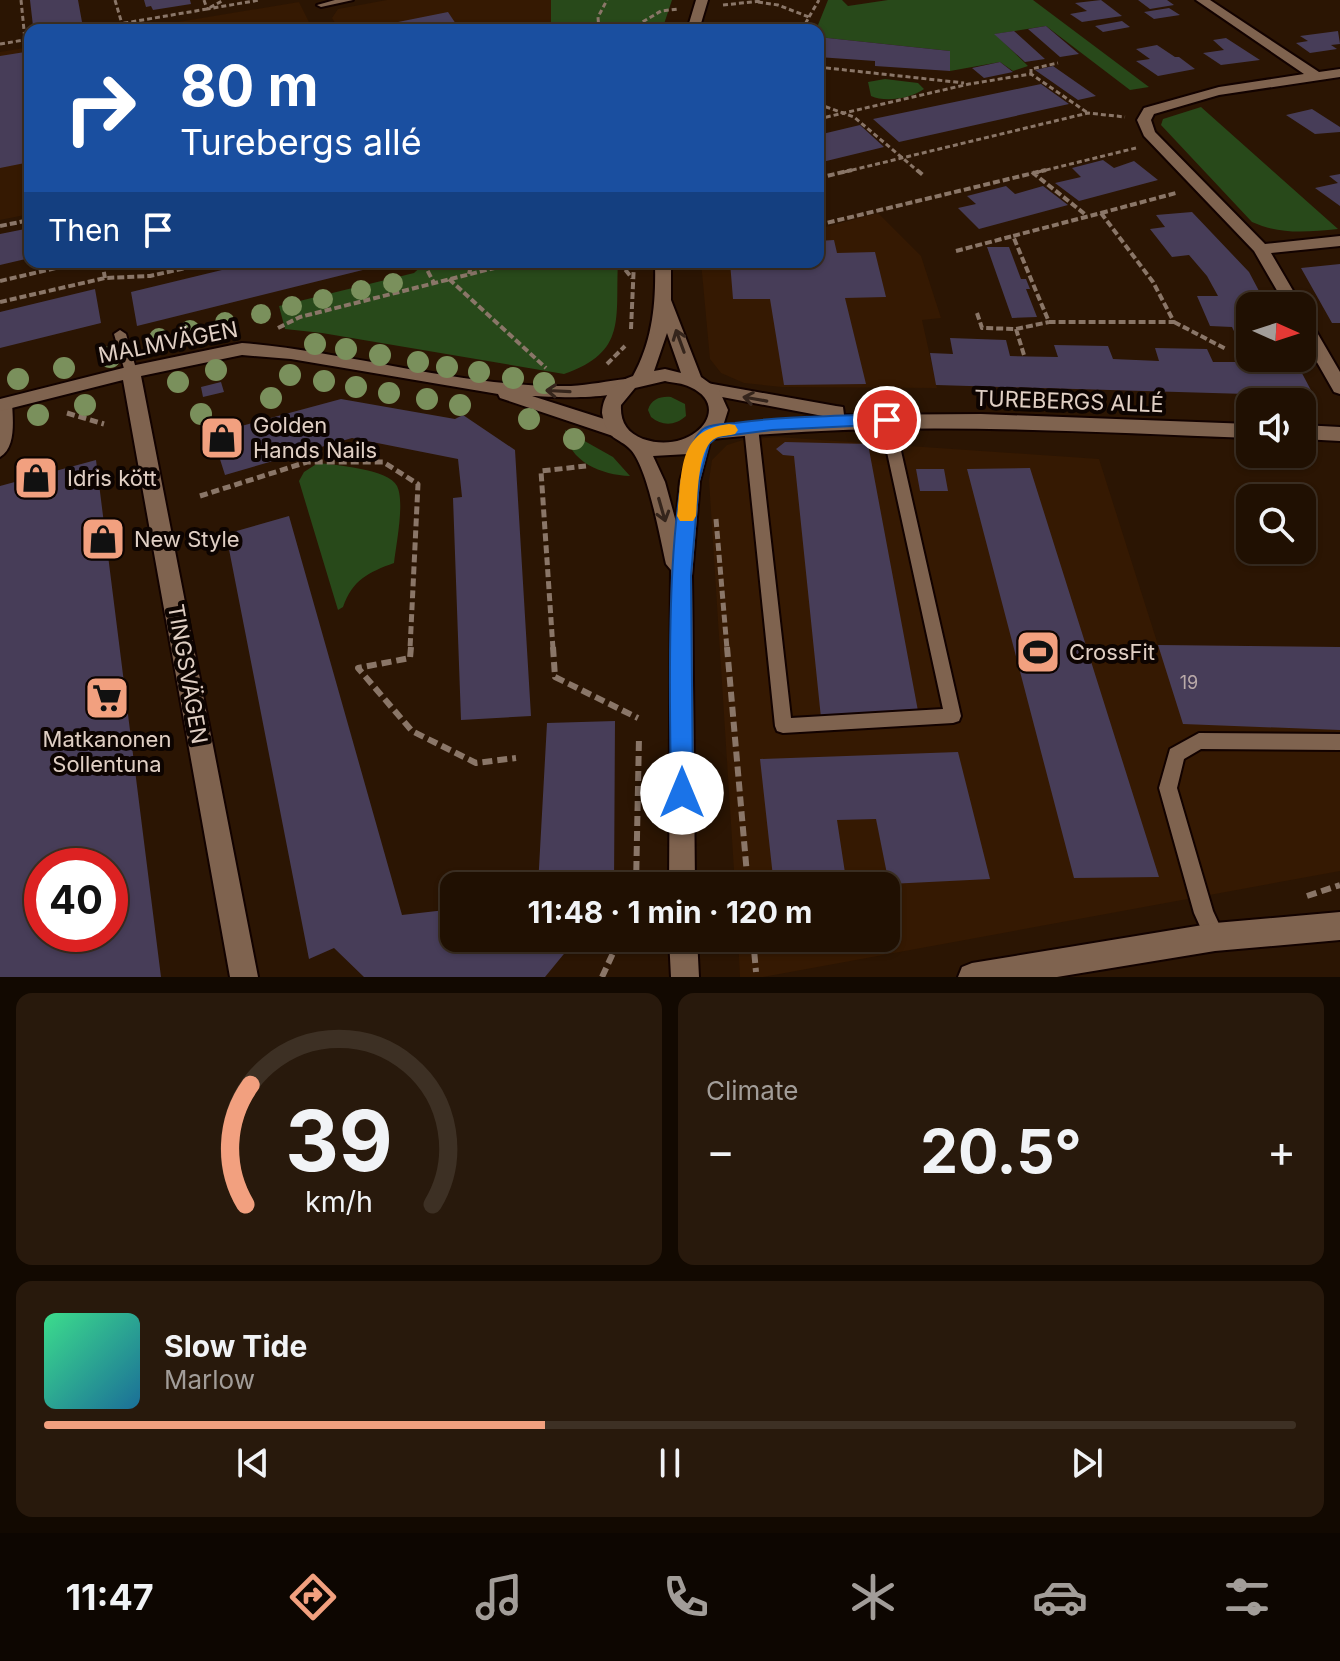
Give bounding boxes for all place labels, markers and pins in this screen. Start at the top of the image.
pin [853,386,921,454]
place label: Golden Hands Nails [253,412,377,463]
shop icon: Golden Hands Nails [198,414,246,462]
shop icon: Idris kött [12,454,60,502]
place label: Idris kött [67,465,157,491]
shop icon: New Style [79,515,127,563]
place label: New Style [134,526,240,552]
sports icon: CrossFit [1014,628,1062,676]
place label: CrossFit [1069,639,1155,665]
supermarket icon: Matkanonen Sollentuna [83,674,131,722]
place label: Matkanonen Sollentuna [43,726,171,777]

